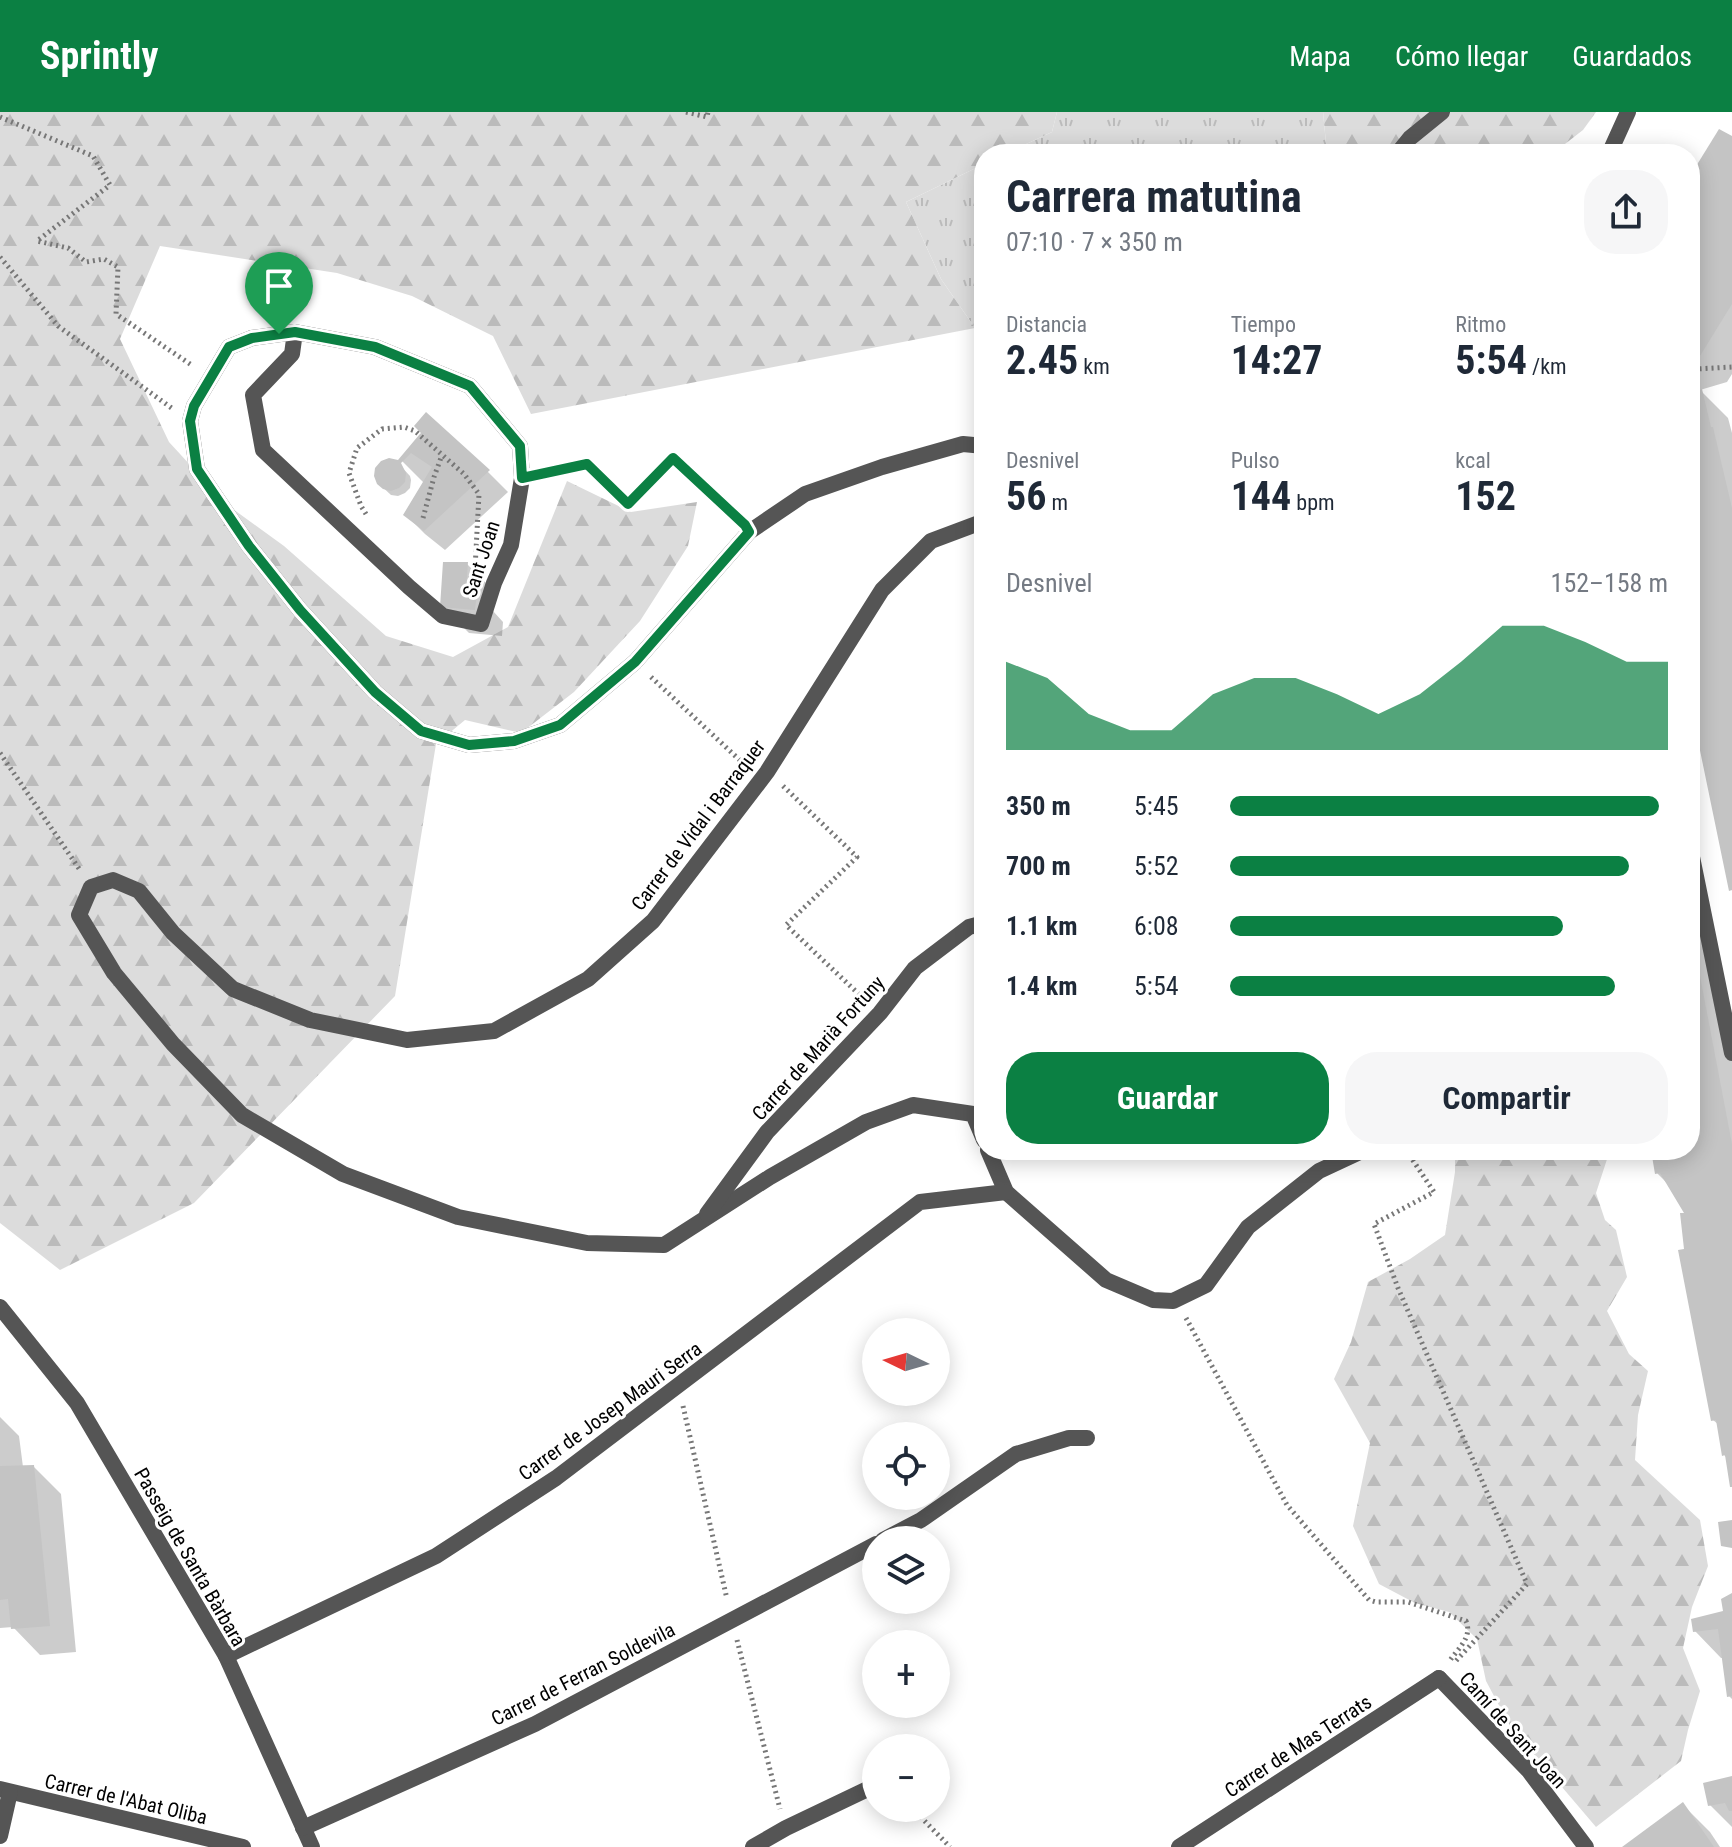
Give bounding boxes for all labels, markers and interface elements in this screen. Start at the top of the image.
text: Sprintly [40,34,158,78]
text: Mapa [1289,40,1351,73]
text: Cómo llegar [1395,40,1528,73]
text: Guardados [1572,40,1692,73]
button: share [1584,170,1668,254]
text: Carrera matutina [1006,171,1302,223]
text: 07:10 · 7 × 350 m [1006,227,1183,257]
pin [245,252,313,334]
icon: arrive [257,264,301,308]
text: Distancia [1006,312,1087,337]
text: Tiempo [1231,312,1296,337]
text: Ritmo [1455,312,1506,337]
text: 2.45 [1006,337,1078,384]
text: 14:27 [1231,337,1322,384]
text: 5:54 [1455,337,1527,384]
text: km [1078,354,1110,379]
text: /km [1527,354,1567,379]
text: Desnivel [1006,448,1079,473]
text: Pulso [1231,448,1280,473]
text: kcal [1455,448,1491,473]
text: 56 [1006,473,1046,520]
text: 144 [1231,473,1291,520]
text: 152 [1455,473,1516,520]
text: m [1046,490,1068,515]
text: bpm [1291,490,1335,515]
street label: Sant Joan [457,518,505,600]
text: Desnivel [1006,568,1093,598]
text: 152–158 m [1551,568,1668,598]
street label: Carrer de Vidal i Barraquer [626,735,770,915]
text: 350 m [1006,791,1071,821]
text: 5:45 [1134,791,1179,821]
text: 700 m [1006,851,1071,881]
text: 5:52 [1134,851,1179,881]
text: 1.1 km [1006,911,1078,941]
text: 6:08 [1134,911,1179,941]
street label: Carrer de Marià Fortuny [747,971,889,1125]
text: 1.4 km [1006,971,1078,1001]
text: 5:54 [1134,971,1179,1001]
button: Guardar [1006,1052,1329,1144]
button: Compartir [1345,1052,1668,1144]
north arrow [862,1318,950,1406]
map controls [862,1318,950,1822]
street label: Carrer de Josep Mauri Serra [514,1337,706,1485]
button: locate [862,1422,950,1510]
street label: Passeig de Santa Bàrbara [129,1463,251,1651]
button: layers [862,1526,950,1614]
street label: Carrer de Ferran Soldevila [487,1617,679,1731]
button: + [862,1630,950,1718]
street label: Camí de Sant Joan [1454,1667,1572,1793]
street label: Carrer de Mas Terrats [1220,1690,1376,1802]
button: − [862,1734,950,1822]
street label: Carrer de l'Abat Oliba [42,1769,210,1829]

